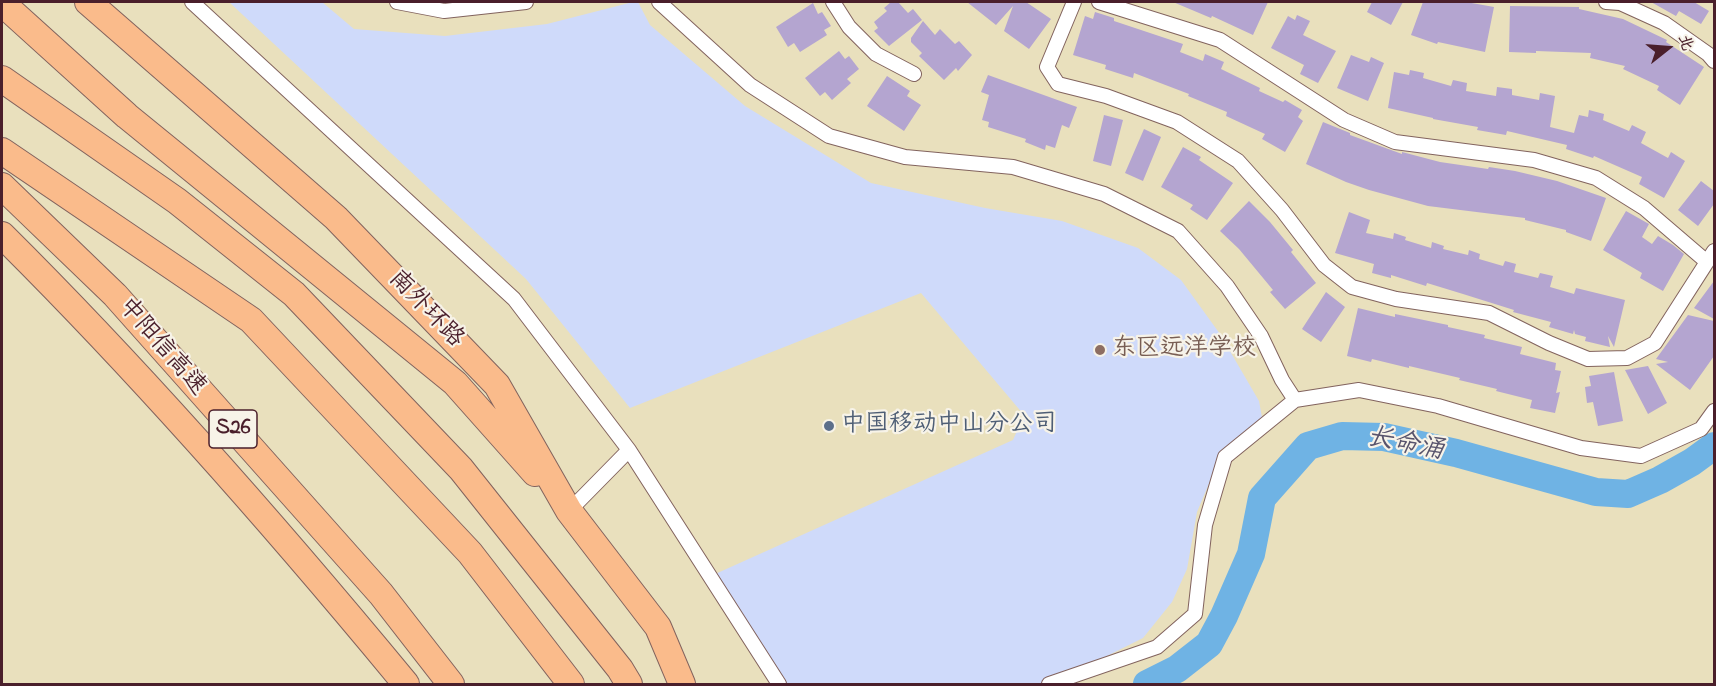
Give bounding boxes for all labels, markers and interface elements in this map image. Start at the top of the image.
north arrow [1638,18,1698,78]
text: 北 [1671,32,1699,54]
street label: 南外环路 [381,265,469,355]
street label: 中阳信高速 [111,293,211,403]
place label: 东区远洋学校 [1112,336,1256,364]
marker: 东区远洋学校 [1093,343,1107,357]
road number: S26 [209,410,257,448]
place label: 中国移动中山分公司 [841,412,1057,440]
marker: 中国移动中山分公司 [822,419,836,433]
water label: 长命涌 [1364,423,1446,469]

